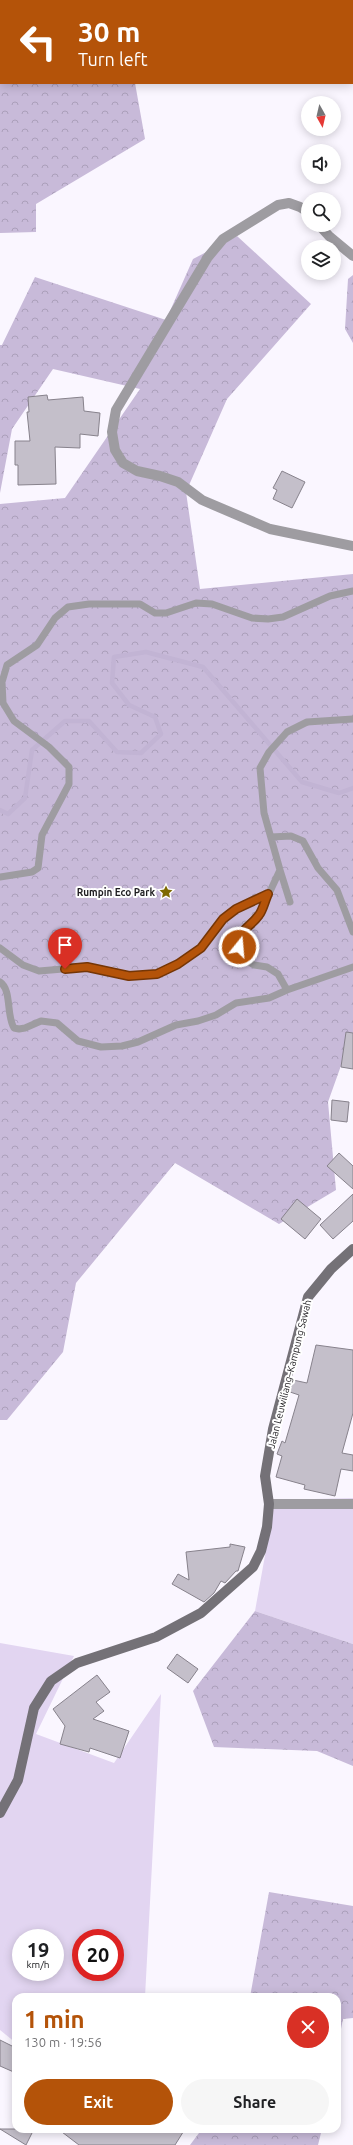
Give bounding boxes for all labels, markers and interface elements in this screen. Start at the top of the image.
icon: left [12,16,64,68]
text: 30 m [78,16,140,47]
text: Turn left [78,49,148,69]
north arrow [301,96,341,136]
map controls [301,96,341,280]
button: sound [301,144,341,184]
button: search [301,192,341,232]
button: layers [301,240,341,280]
place icon: Rumpin Eco Park [158,884,174,900]
place label: Rumpin Eco Park [77,887,155,898]
position arrow [218,926,260,968]
pin [48,928,82,969]
icon: arrive [54,934,76,956]
street label: Jalan Leuwiliang–Kampung Sawah [266,1299,313,1450]
speed limit sign: 20 [72,1929,124,1981]
text: 19 [27,1938,49,1961]
text: km/h [26,1959,50,1970]
text: 1 min [24,2006,85,2033]
button: close [287,2006,329,2048]
text: 130 m · 19:56 [24,2035,102,2049]
button: Exit [24,2079,173,2125]
button: Share [181,2079,329,2125]

